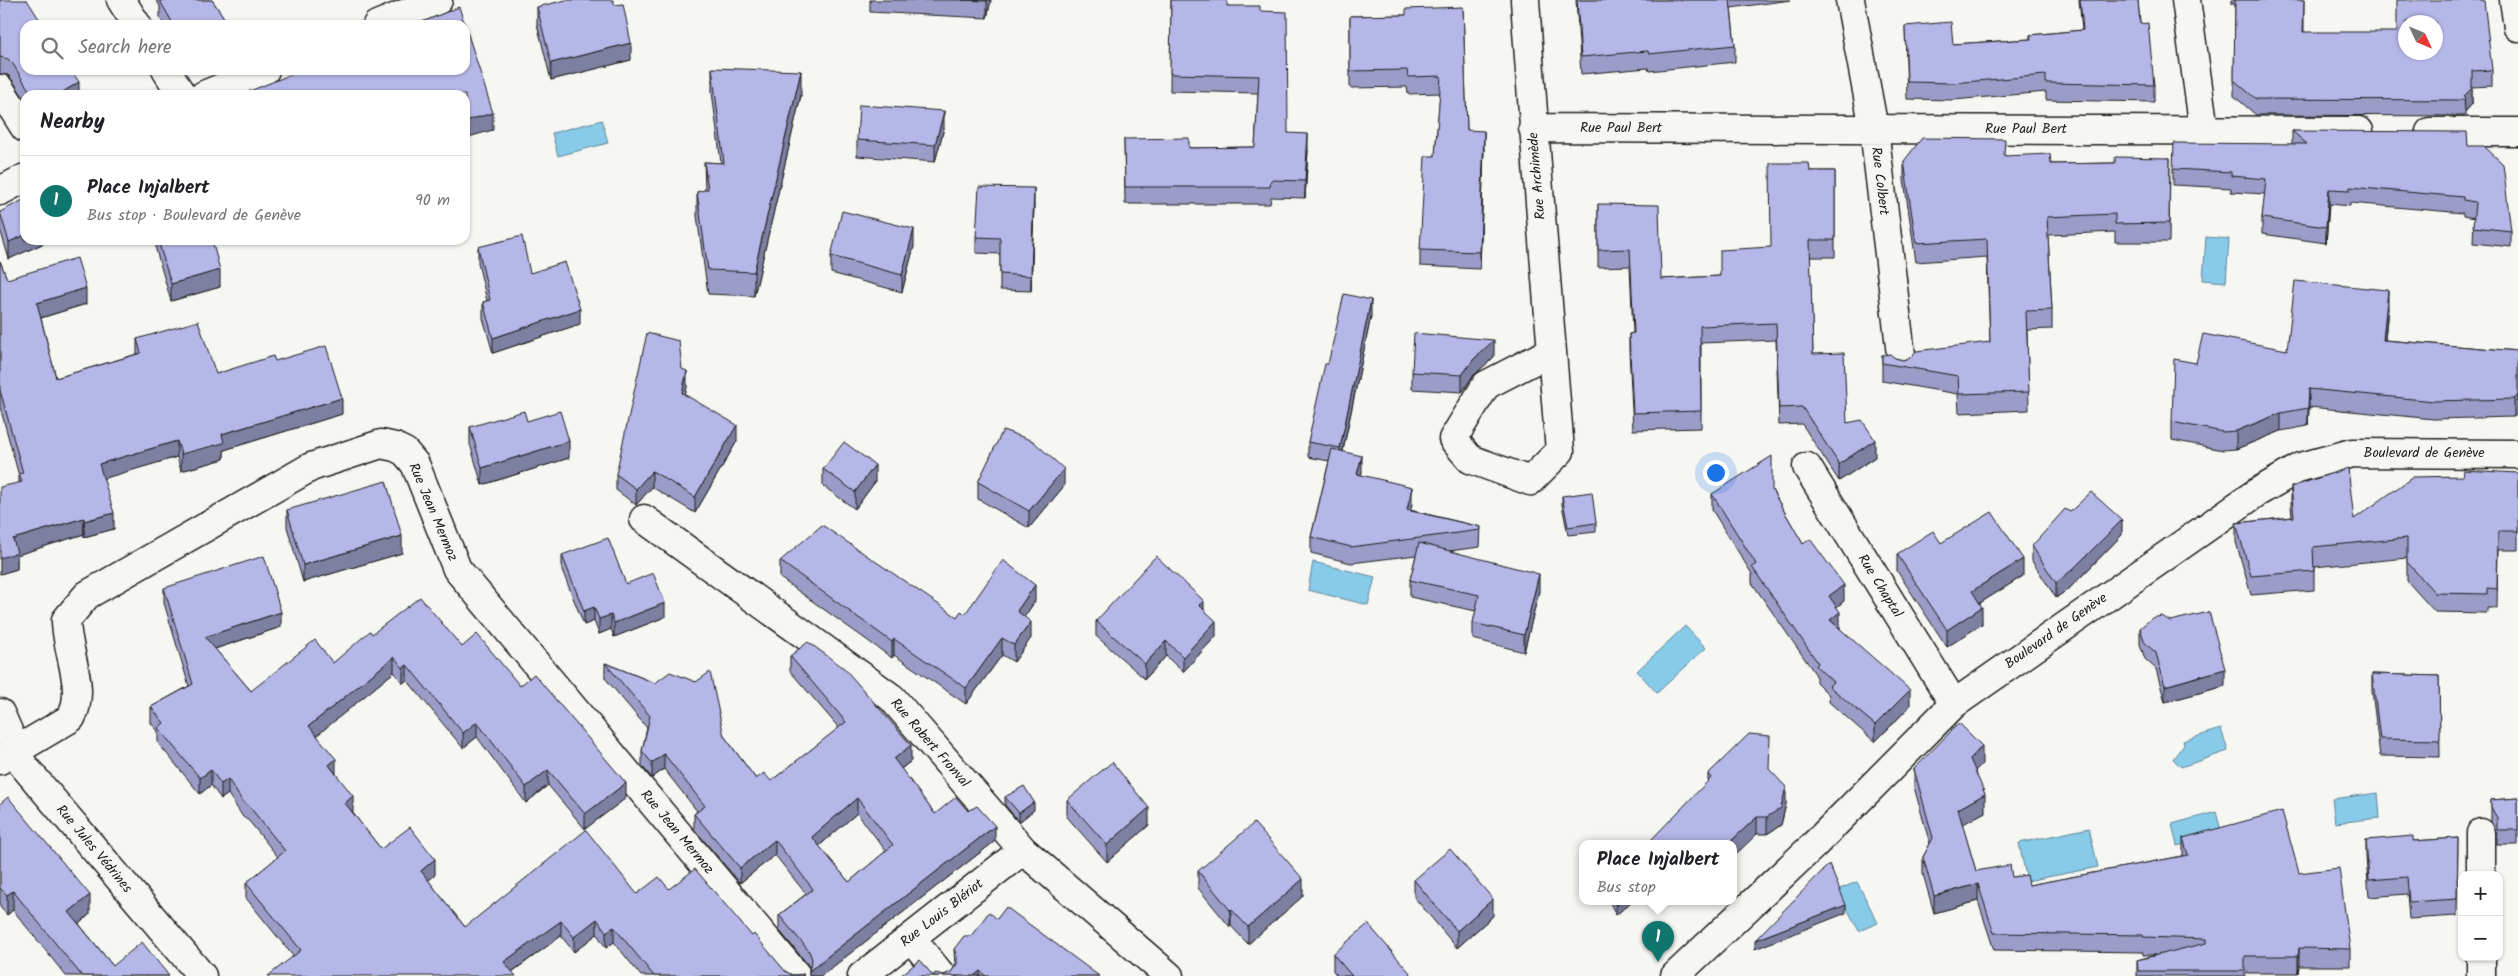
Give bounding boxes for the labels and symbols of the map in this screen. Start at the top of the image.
north arrow [2398,15,2443,60]
street label: Rue Paul Bert [1580,117,1663,139]
street label: Rue Paul Bert [1985,118,2068,140]
street label: Rue Archimède [1522,131,1552,221]
street label: Rue Colbert [1865,146,1895,217]
street label: Boulevard de Genève [2364,442,2485,464]
street label: Rue Jean Mermoz [402,459,464,565]
your location [1703,460,1729,486]
street label: Rue Chaptal [1852,550,1909,623]
street label: Boulevard de Genève [2000,587,2112,675]
street label: Rue Robert Fronval [885,693,976,793]
street label: Rue Jean Mermoz [635,785,719,879]
street label: Rue Jules Védrines [50,800,138,898]
street label: Rue Louis Blériot [896,873,989,953]
pin: 1 [1642,921,1674,962]

